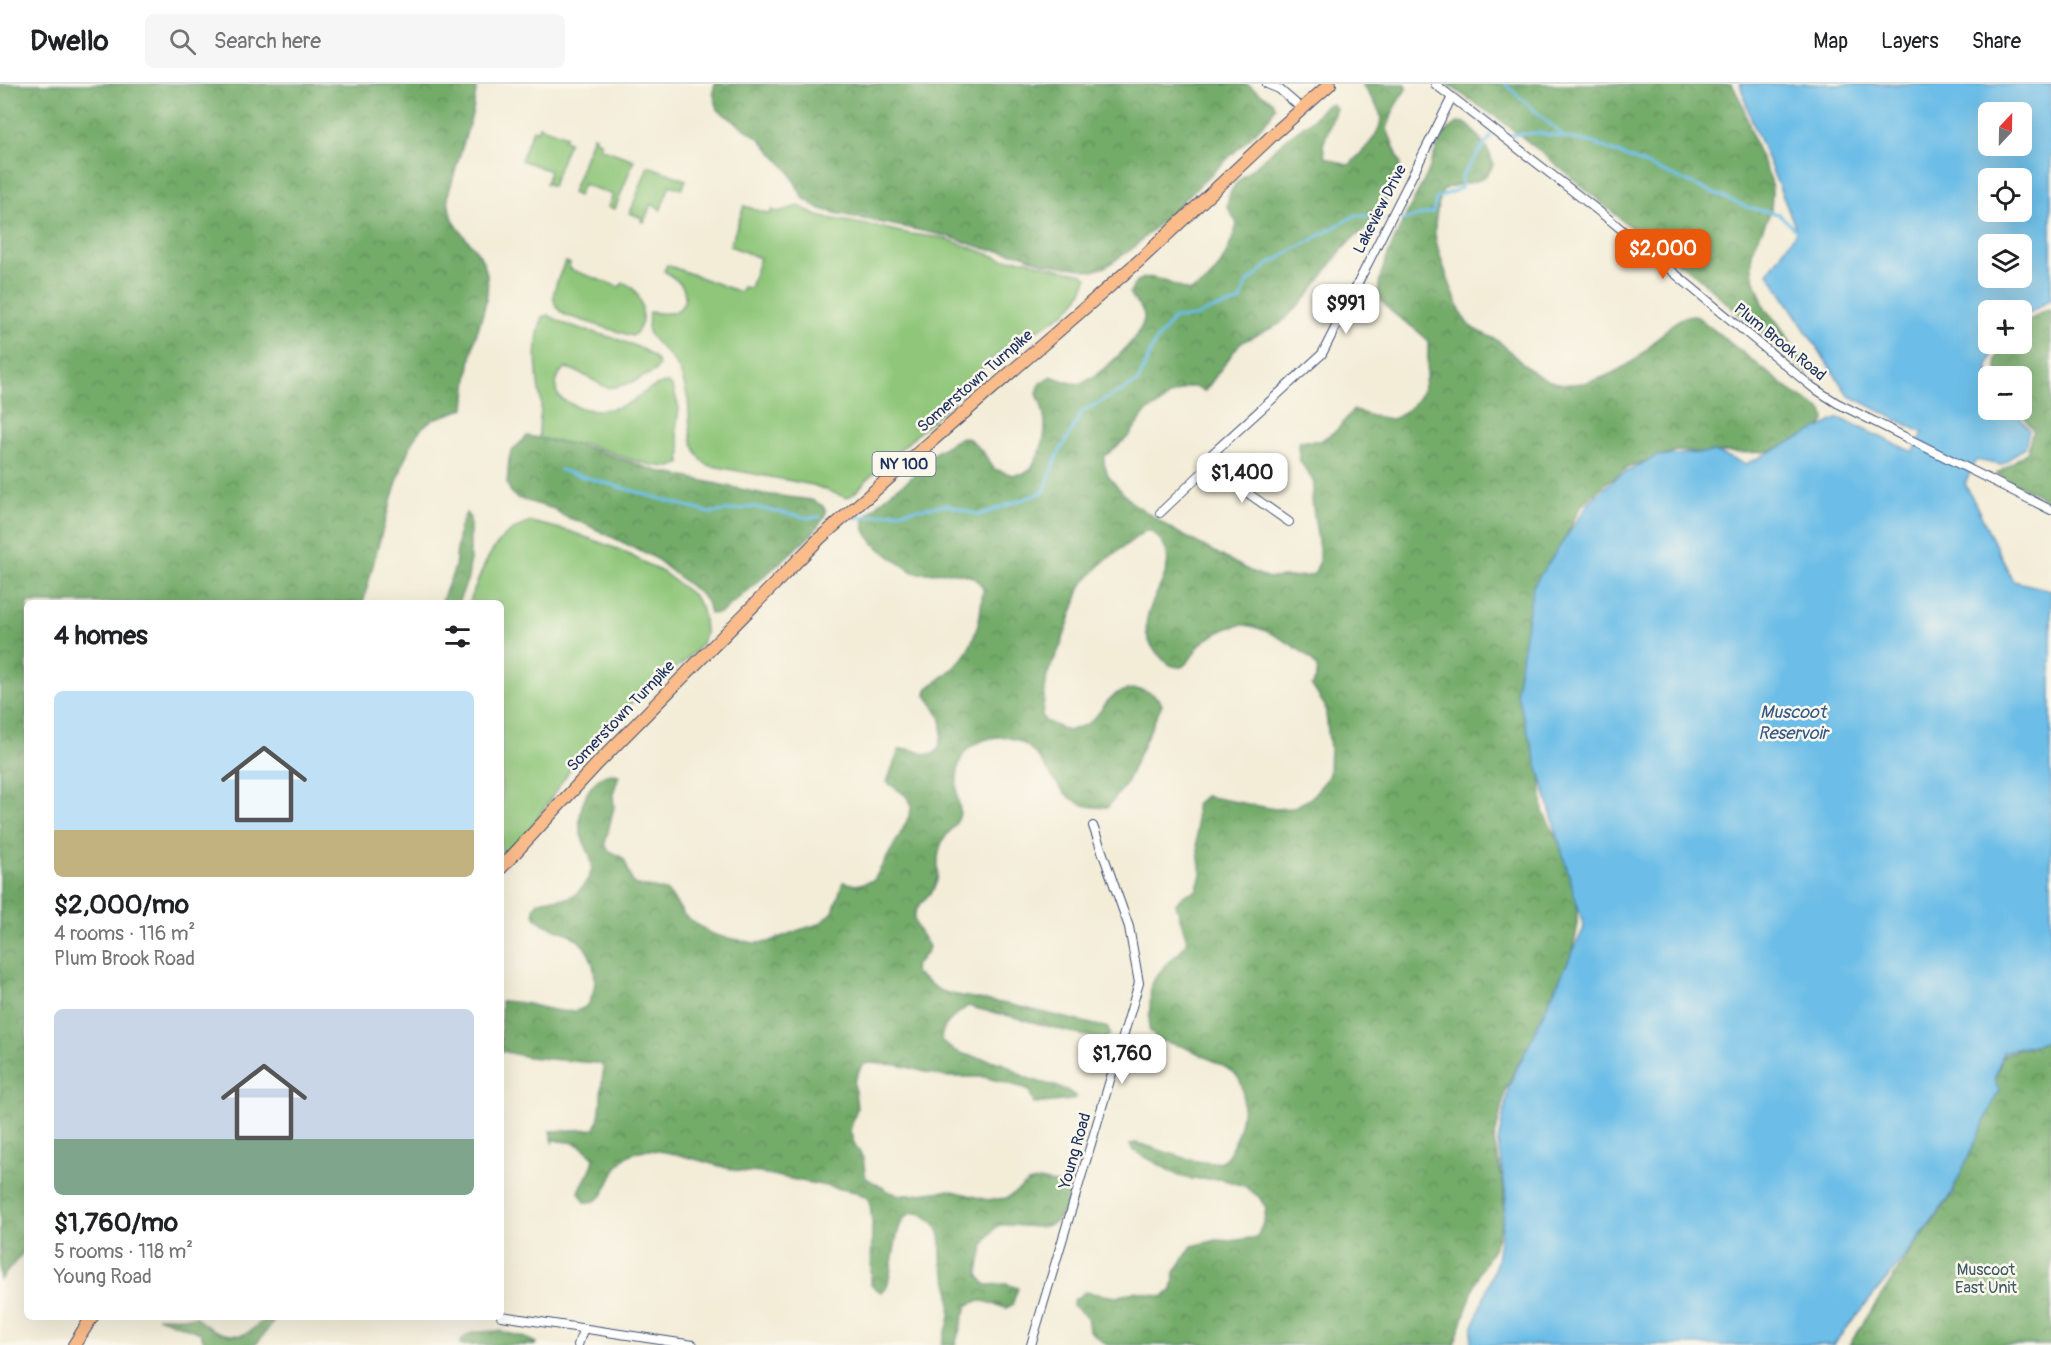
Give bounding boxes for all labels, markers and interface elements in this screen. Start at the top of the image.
search box [145,14,565,68]
text: Dwello [30,24,109,59]
icon: search [166,25,199,58]
text: Search here [214,27,321,55]
text: Map [1813,28,1848,55]
text: Layers [1881,28,1939,55]
text: Share [1972,28,2021,55]
north arrow [1978,102,2032,156]
map controls [1978,102,2032,420]
street label: Lakeview Drive [1349,161,1411,257]
button: locate [1978,168,2032,222]
pin: $2,000 [1614,229,1712,280]
button: layers [1978,234,2032,288]
text: $2,000 [1629,236,1697,261]
pin: $991 [1310,284,1382,335]
text: $991 [1326,291,1366,316]
street label: Plum Brook Road [1730,299,1830,385]
button: + [1978,300,2032,354]
street label: Somerstown Turnpike [913,325,1037,437]
button: − [1978,366,2032,420]
road number: NY 100 [872,452,936,476]
pin: $1,400 [1193,453,1291,504]
text: $1,400 [1211,460,1273,485]
text: 4 homes [54,620,148,652]
icon: filters [441,620,474,653]
street label: Somerstown Turnpike [563,656,679,776]
water label: Muscoot Reservoir [1758,701,1831,745]
icon: home [210,730,318,838]
text: $2,000/mo [54,889,189,921]
text: 4 rooms · 116 m² [54,921,195,946]
text: Plum Brook Road [54,946,195,971]
pin: $1,760 [1073,1034,1171,1085]
text: $1,760 [1092,1041,1152,1066]
icon: home [210,1048,318,1156]
street label: Young Road [1054,1111,1095,1192]
text: $1,760/mo [54,1207,178,1239]
text: 5 rooms · 118 m² [54,1239,193,1264]
park label: Muscoot East Unit [1955,1260,2017,1298]
text: Young Road [54,1264,152,1289]

